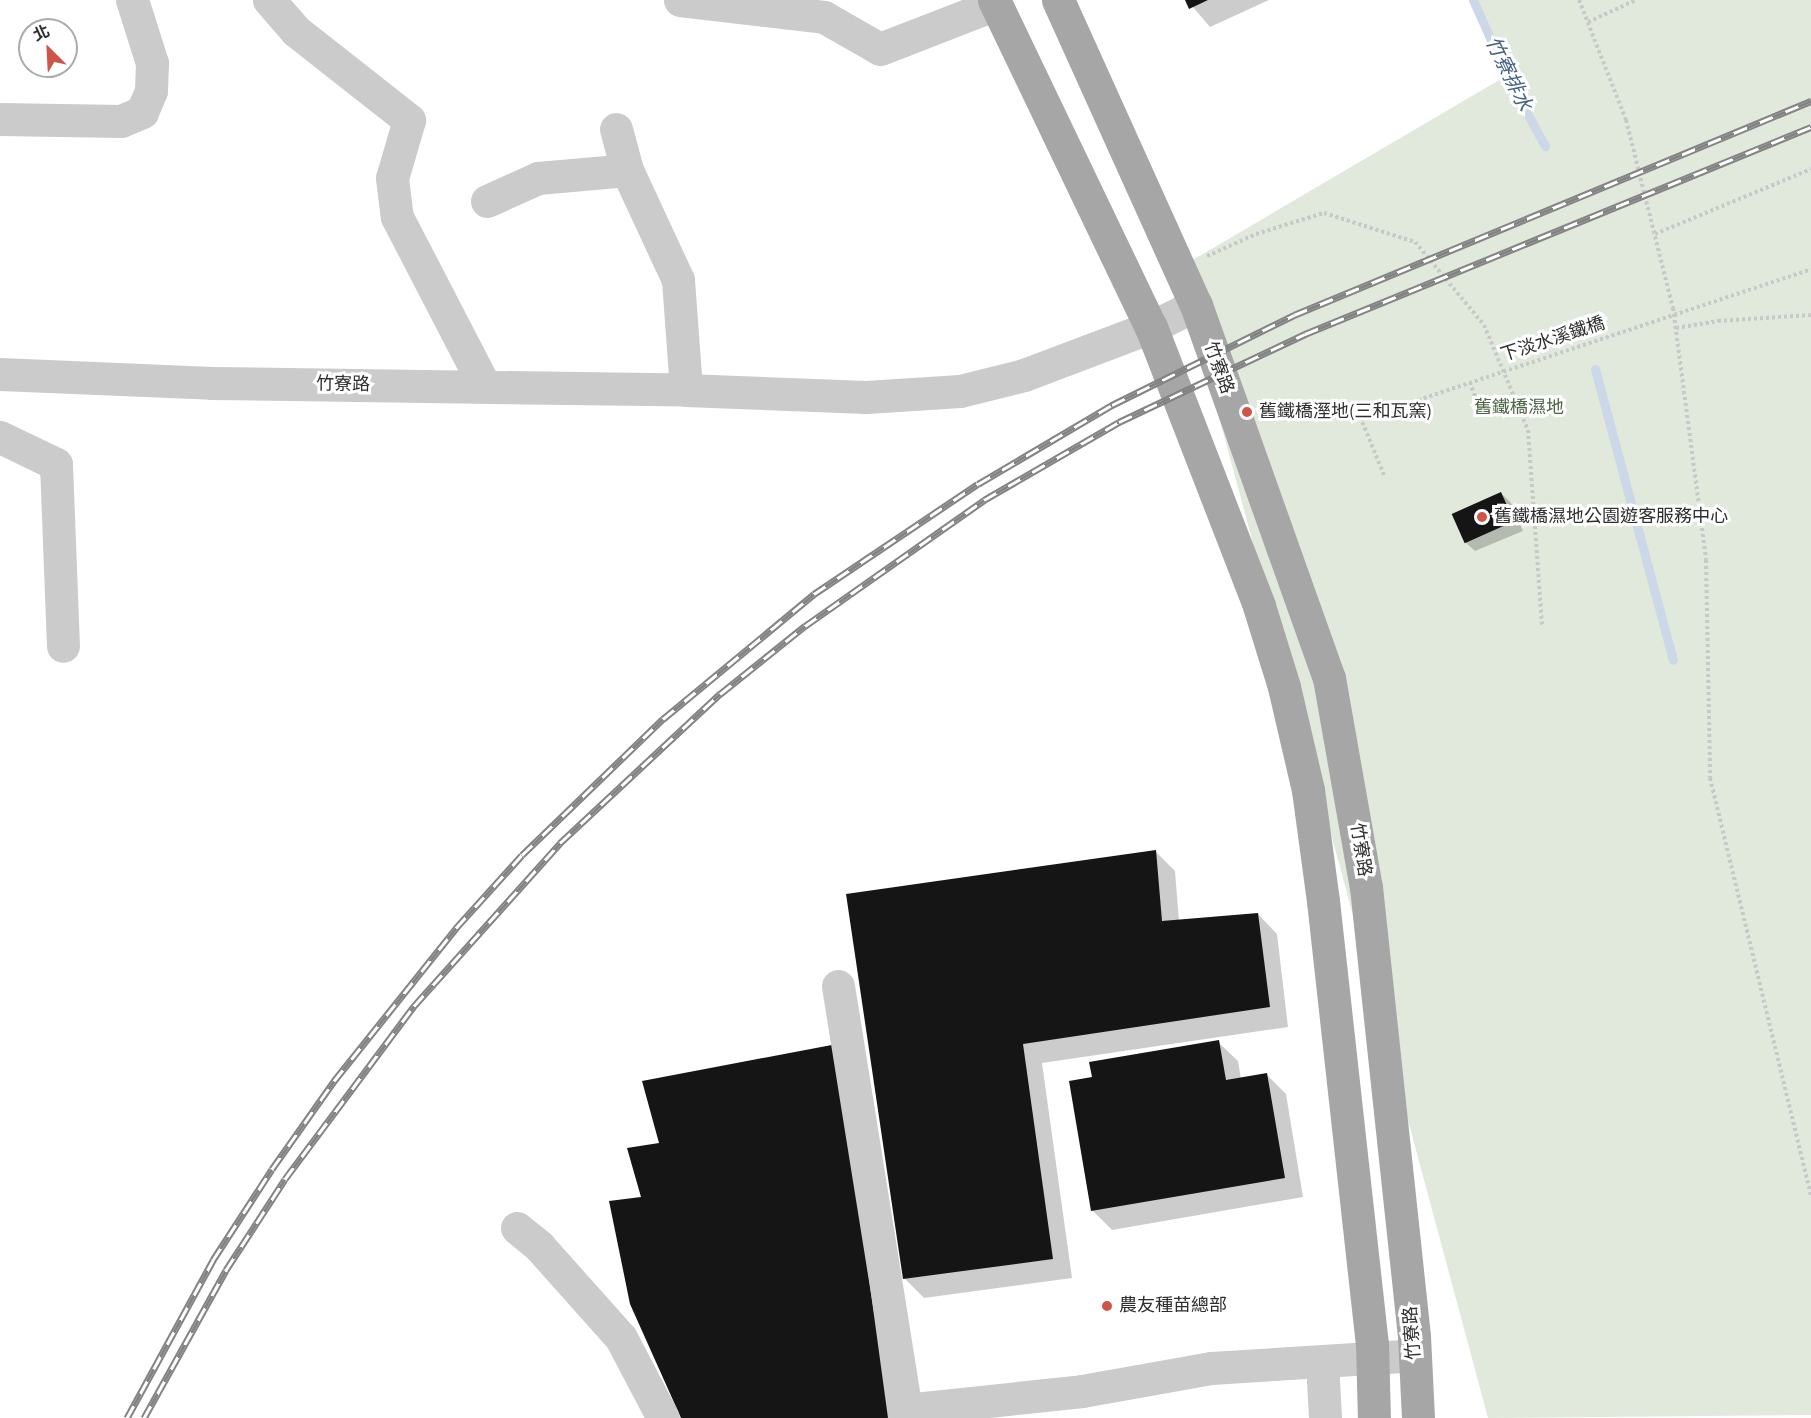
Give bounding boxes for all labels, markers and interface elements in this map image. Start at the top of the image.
north arrow [18,18,78,78]
text: 北 [30,20,53,47]
water label: 竹寮排水 [1480,33,1536,115]
street label: 下淡水溪鐵橋 [1498,313,1608,367]
street label: 竹寮路 [1199,339,1237,397]
street label: 竹寮路 [316,374,370,396]
park label: 舊鐵橋濕地 [1474,397,1564,419]
place label: 舊鐵橋溼地(三和瓦窯) [1259,401,1432,423]
marker: 舊鐵橋溼地(三和瓦窯) [1240,405,1254,419]
place label: 舊鐵橋濕地公園遊客服務中心 [1494,506,1728,528]
marker: 舊鐵橋濕地公園遊客服務中心 [1475,510,1489,524]
street label: 竹寮路 [1345,822,1375,878]
place label: 農友種苗總部 [1119,1295,1227,1317]
marker: 農友種苗總部 [1100,1299,1114,1313]
street label: 竹寮路 [1400,1305,1426,1361]

